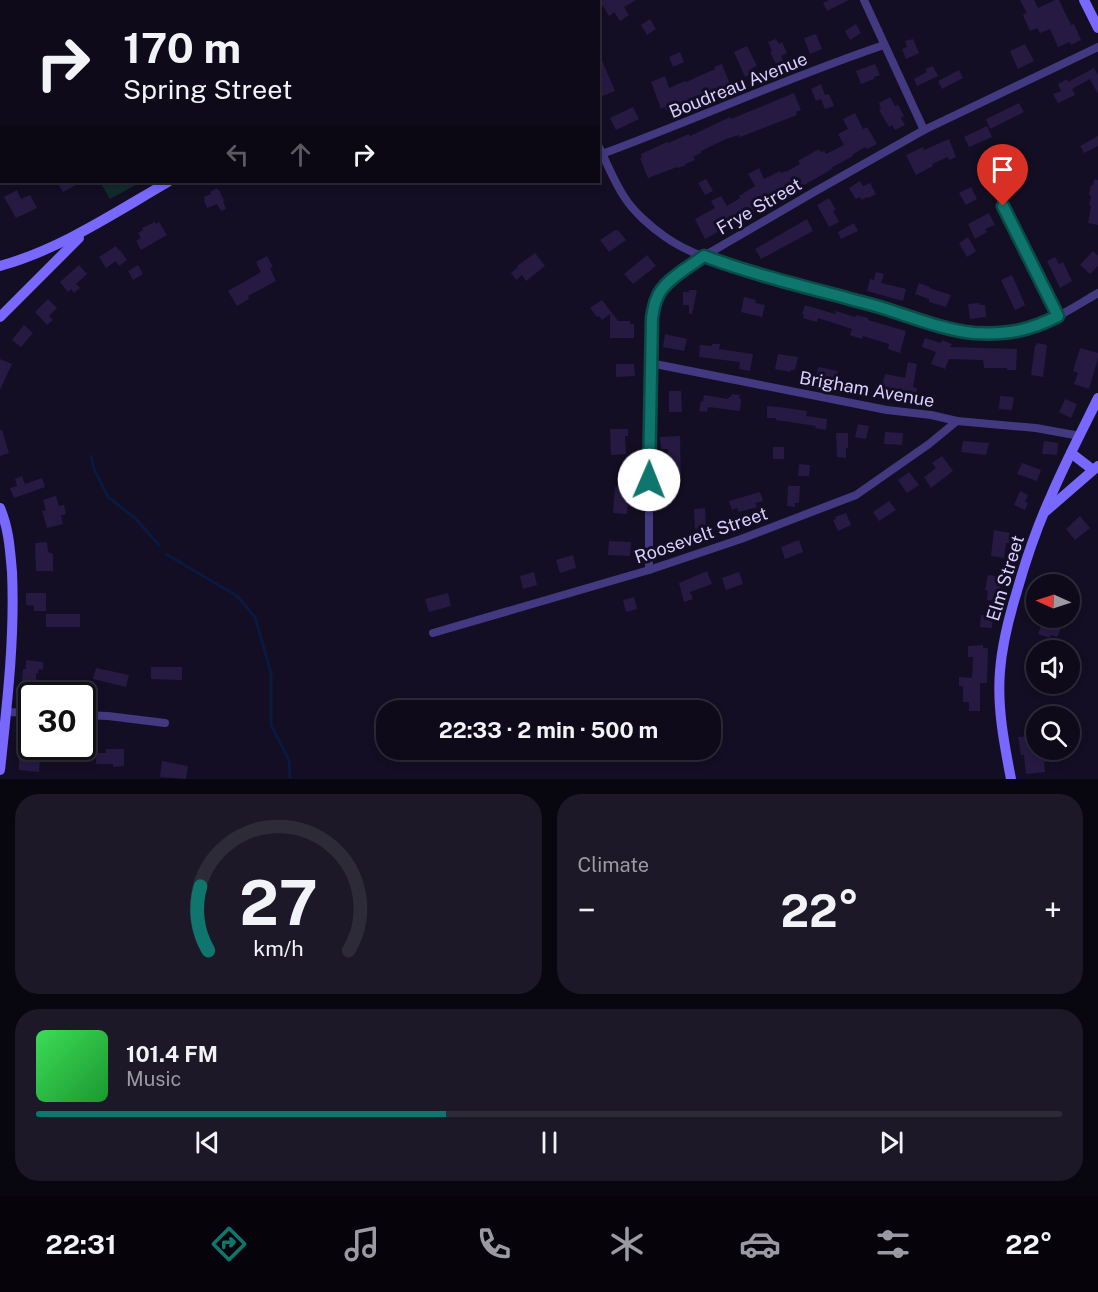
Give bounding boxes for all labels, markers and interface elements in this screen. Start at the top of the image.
text: 170 m [123,23,241,72]
icon: right [24,24,102,102]
street label: Boudreau Avenue [666,48,810,122]
text: Spring Street [123,73,292,105]
icon: left [221,138,254,171]
icon: ahead [284,138,317,171]
icon: right [347,138,380,171]
pin [977,144,1028,206]
icon: arrive [986,153,1019,186]
street label: Frye Street [713,173,805,239]
street label: Brigham Avenue [798,367,936,411]
position arrow [617,448,681,512]
street label: Roosevelt Street [632,502,770,568]
street label: Elm Street [982,532,1028,624]
north arrow [1026,574,1080,628]
map controls [1026,574,1080,760]
button: sound [1026,640,1080,694]
speed limit sign: 30 [18,682,96,760]
button: search [1026,706,1080,760]
text: 22:33 · 2 min · 500 m [439,717,658,743]
text: Climate [578,853,649,877]
text: 27 [239,866,318,939]
text: 22° [781,884,859,937]
text: − [578,891,596,929]
text: + [1044,891,1062,929]
text: km/h [253,936,303,961]
text: 101.4 FM [126,1041,218,1067]
text: Music [126,1067,181,1091]
icon: previous [191,1126,224,1159]
icon: pause [533,1126,566,1159]
icon: next [875,1126,908,1159]
icon: directions [208,1223,250,1265]
icon: music [341,1223,383,1265]
icon: phone [473,1223,515,1265]
icon: climate [606,1223,648,1265]
icon: car [739,1223,781,1265]
icon: filters [872,1223,914,1265]
text: 22:31 [45,1228,117,1260]
text: 22° [1005,1228,1052,1260]

